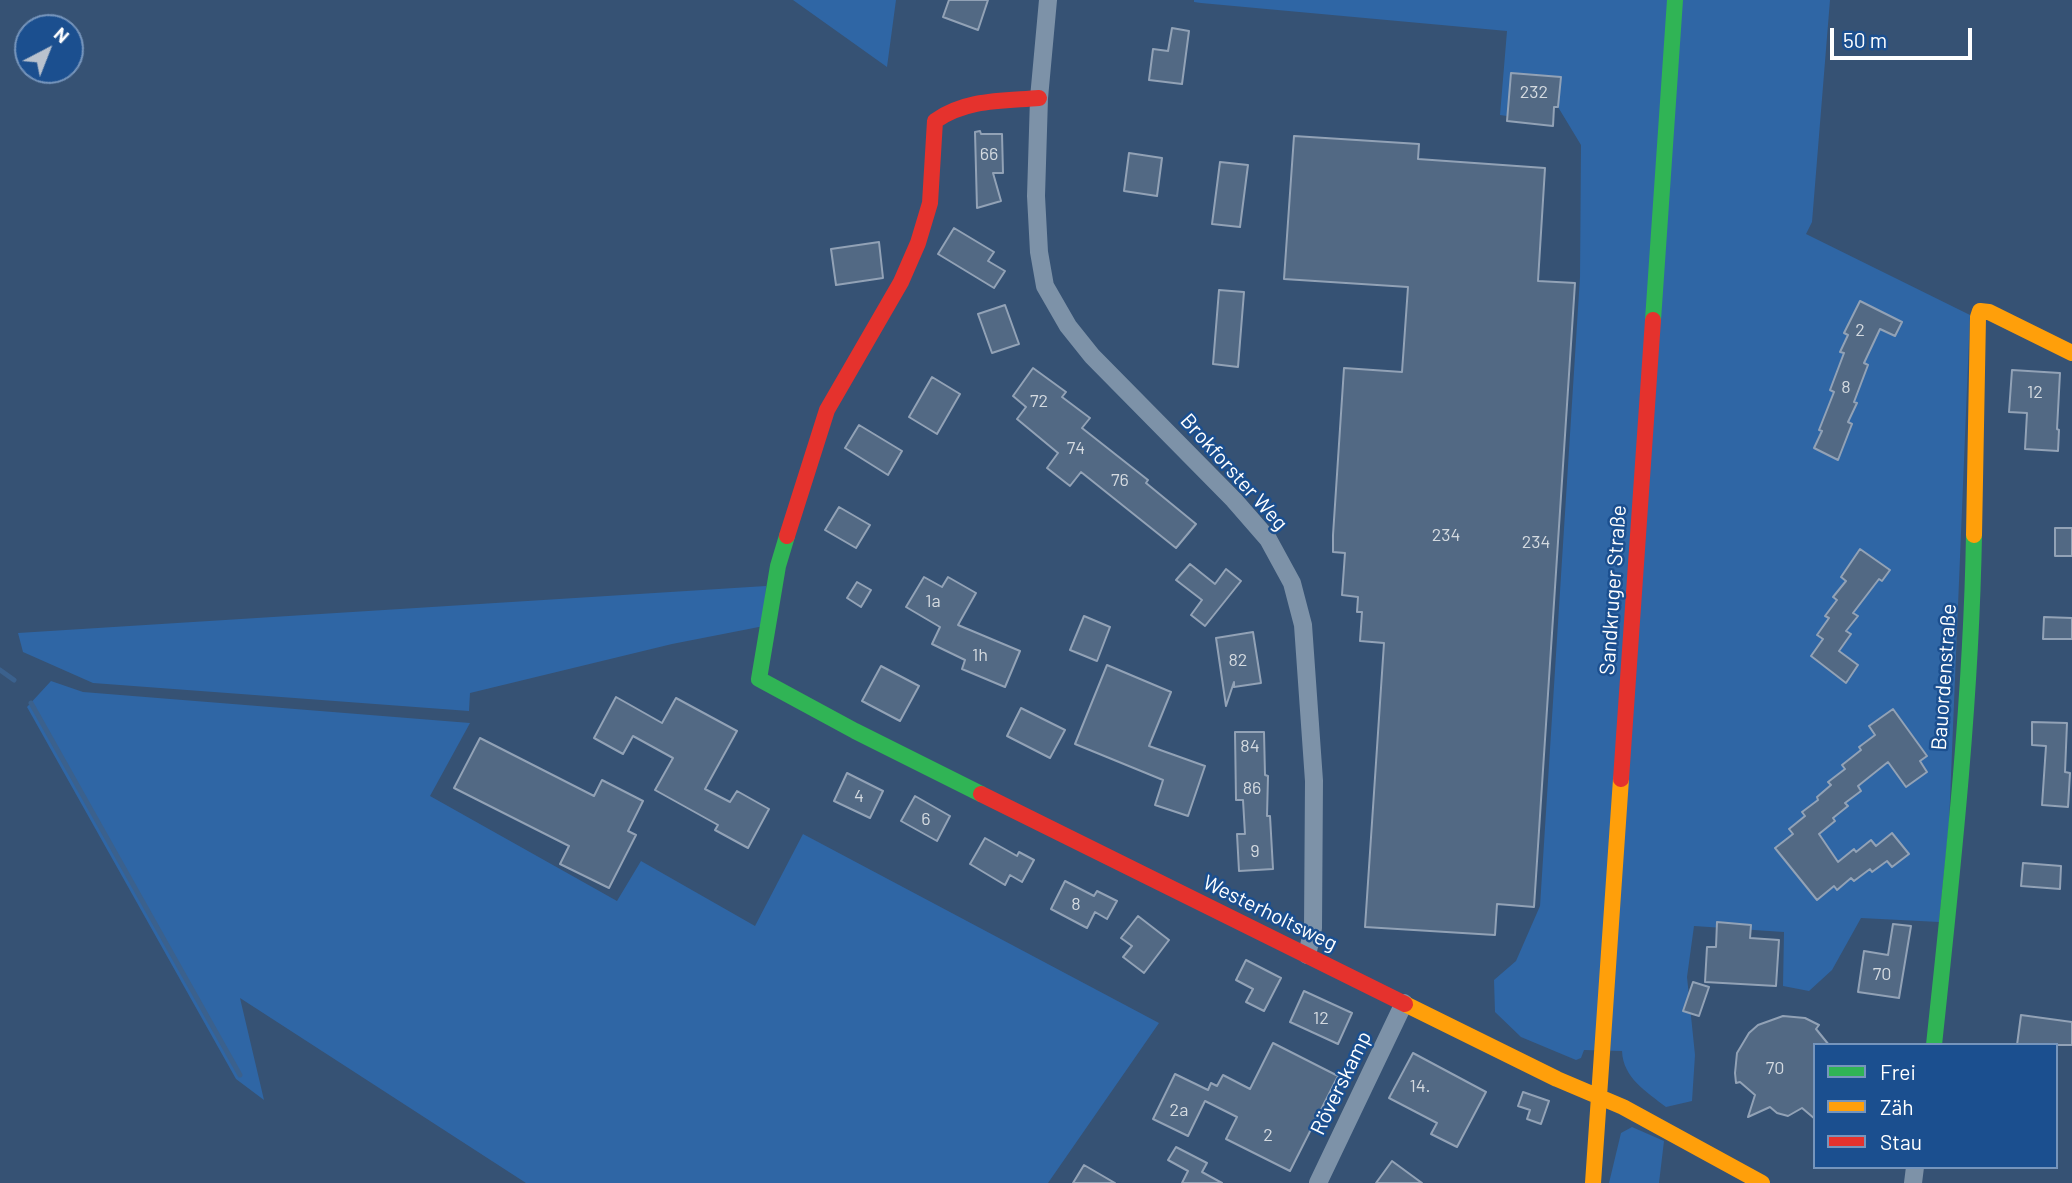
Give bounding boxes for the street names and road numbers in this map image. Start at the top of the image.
street label: Brokforster Weg [1175,408,1293,536]
street label: Sandkruger Straße [1594,504,1632,676]
street label: Bauordenstraße [1926,603,1962,751]
street label: Westerholtsweg [1199,870,1341,956]
street label: Röverskamp [1305,1027,1377,1139]

